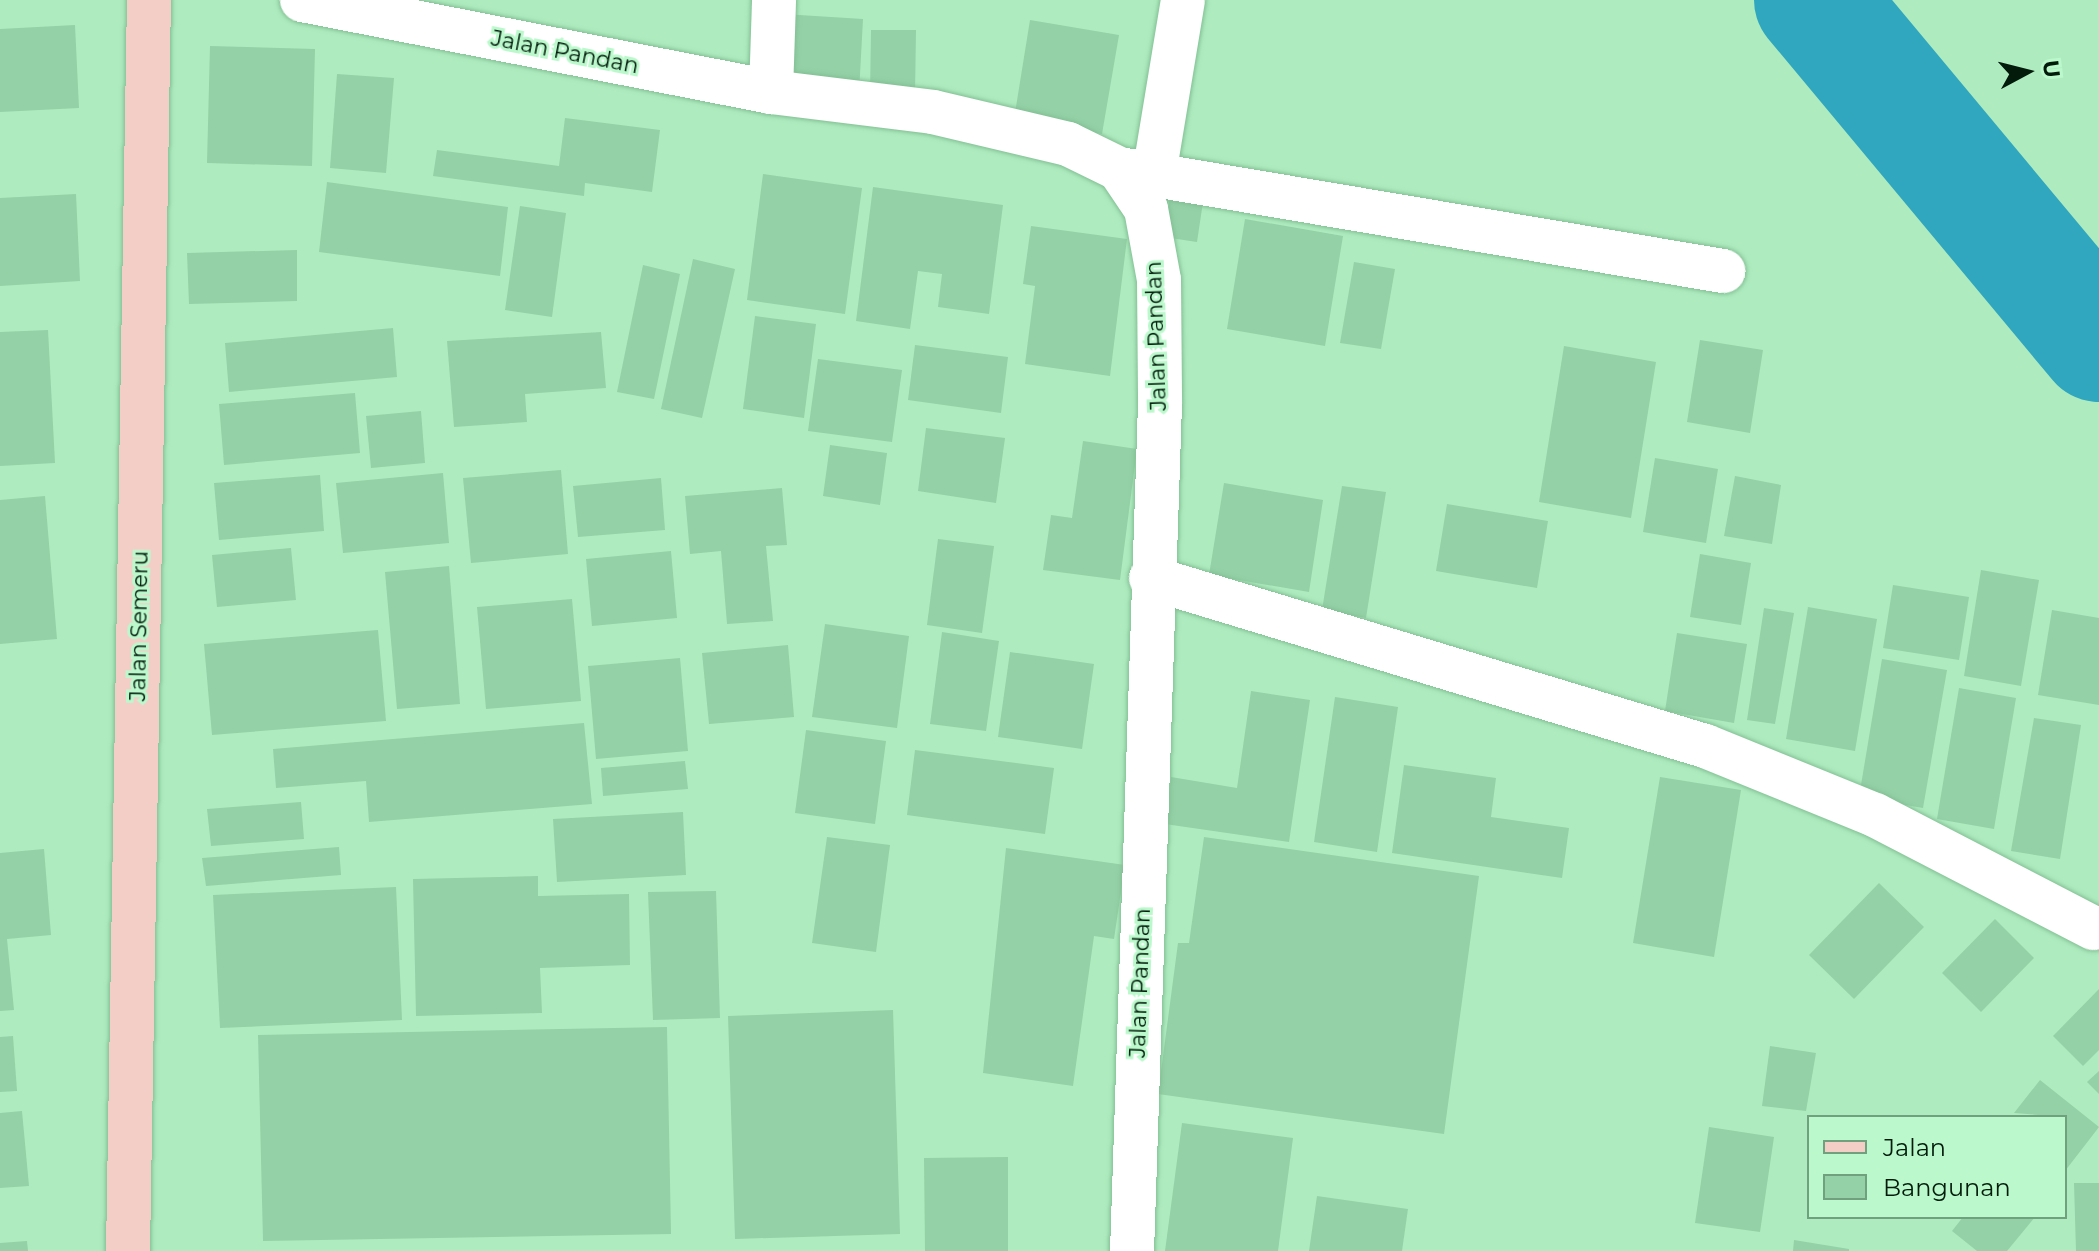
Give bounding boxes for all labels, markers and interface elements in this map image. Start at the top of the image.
street label: Jalan Pandan [489,25,641,79]
north arrow [1987,32,2067,112]
text: U [2037,59,2066,79]
street label: Jalan Pandan [1140,261,1172,411]
street label: Jalan Semeru [124,550,154,702]
street label: Jalan Pandan [1124,908,1156,1058]
legend [1807,1115,2067,1219]
text: Jalan [1883,1133,1946,1162]
text: Bangunan [1883,1173,2011,1202]

